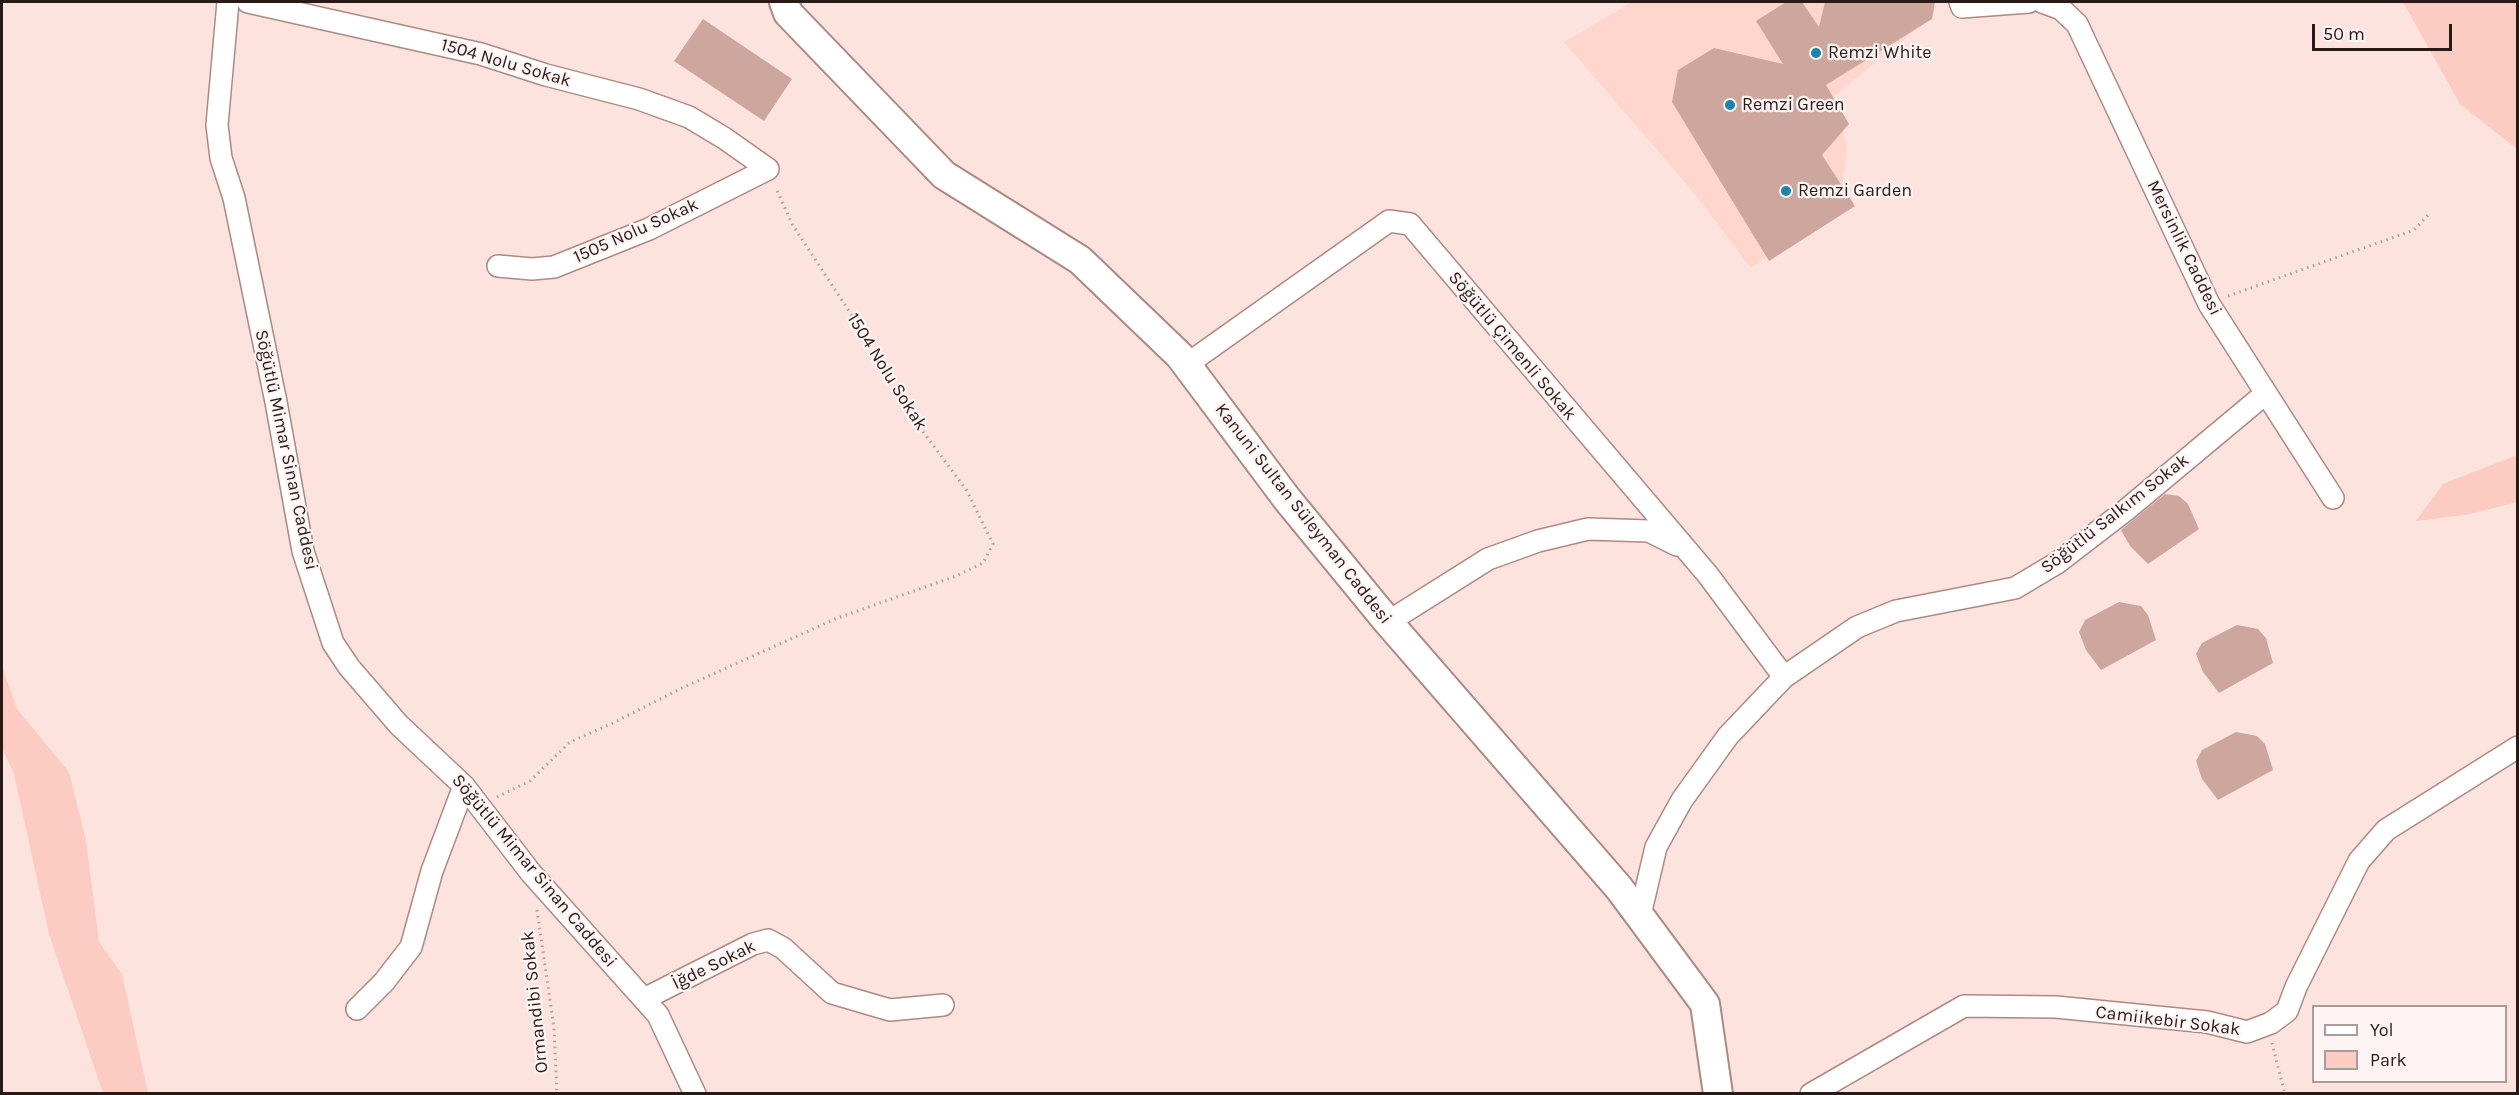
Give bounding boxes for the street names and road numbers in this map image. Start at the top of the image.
street label: 1504 Nolu Sokak [438,34,574,92]
street label: Mersinlik Caddesi [2142,177,2226,319]
street label: 1505 Nolu Sokak [570,194,702,268]
street label: Söğütlü Çimenli Sokak [1443,267,1581,425]
street label: 1504 Nolu Sokak [842,309,932,435]
street label: Söğütlü Mimar Sinan Caddesi [250,328,322,572]
street label: Kanuni Sultan Süleyman Caddesi [1210,399,1396,629]
street label: Söğütlü Salkım Sokak [2037,449,2193,579]
street label: Söğütlü Mimar Sinan Caddesi [447,770,621,972]
street label: Ormandibi Sokak [517,930,553,1074]
street label: İğde Sokak [669,936,759,994]
street label: Camiikebir Sokak [2094,1001,2242,1041]

